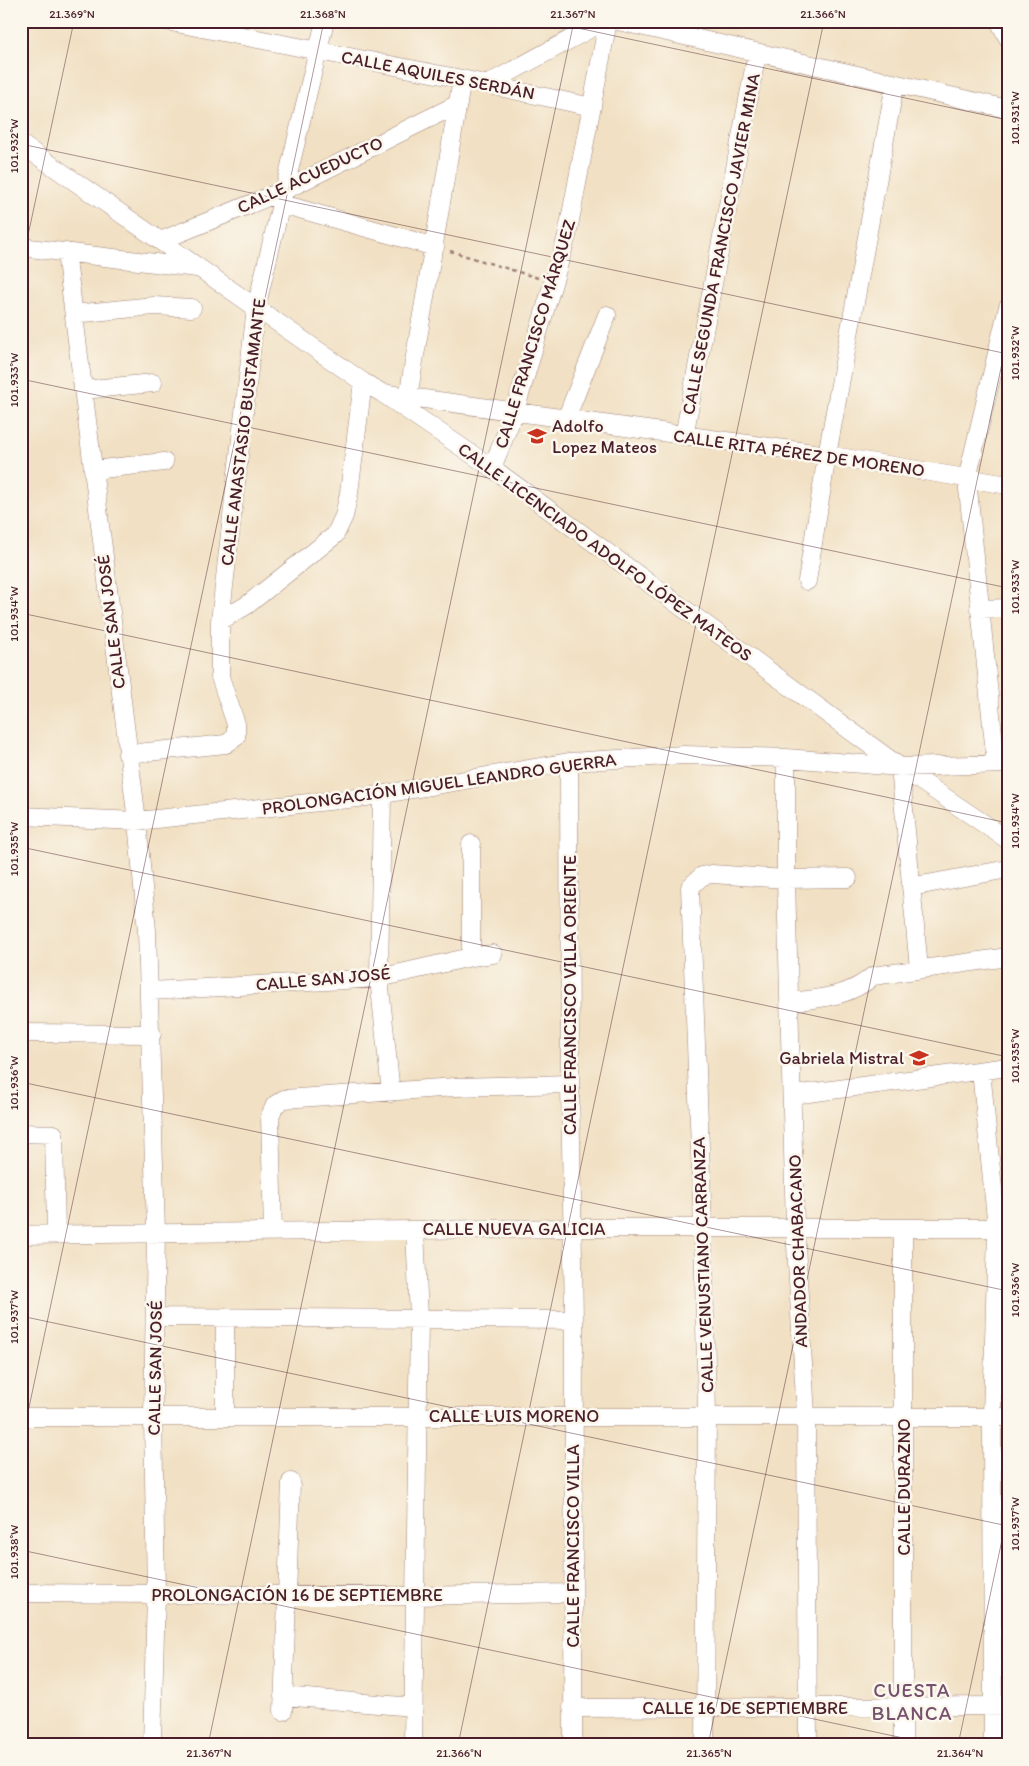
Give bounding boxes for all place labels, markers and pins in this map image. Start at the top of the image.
place label: Adolfo Lopez Mateos [552,415,657,458]
school or university icon: Adolfo Lopez Mateos [526,425,548,447]
place label: Gabriela Mistral [779,1047,904,1069]
school or university icon: Gabriela Mistral [908,1047,930,1069]

